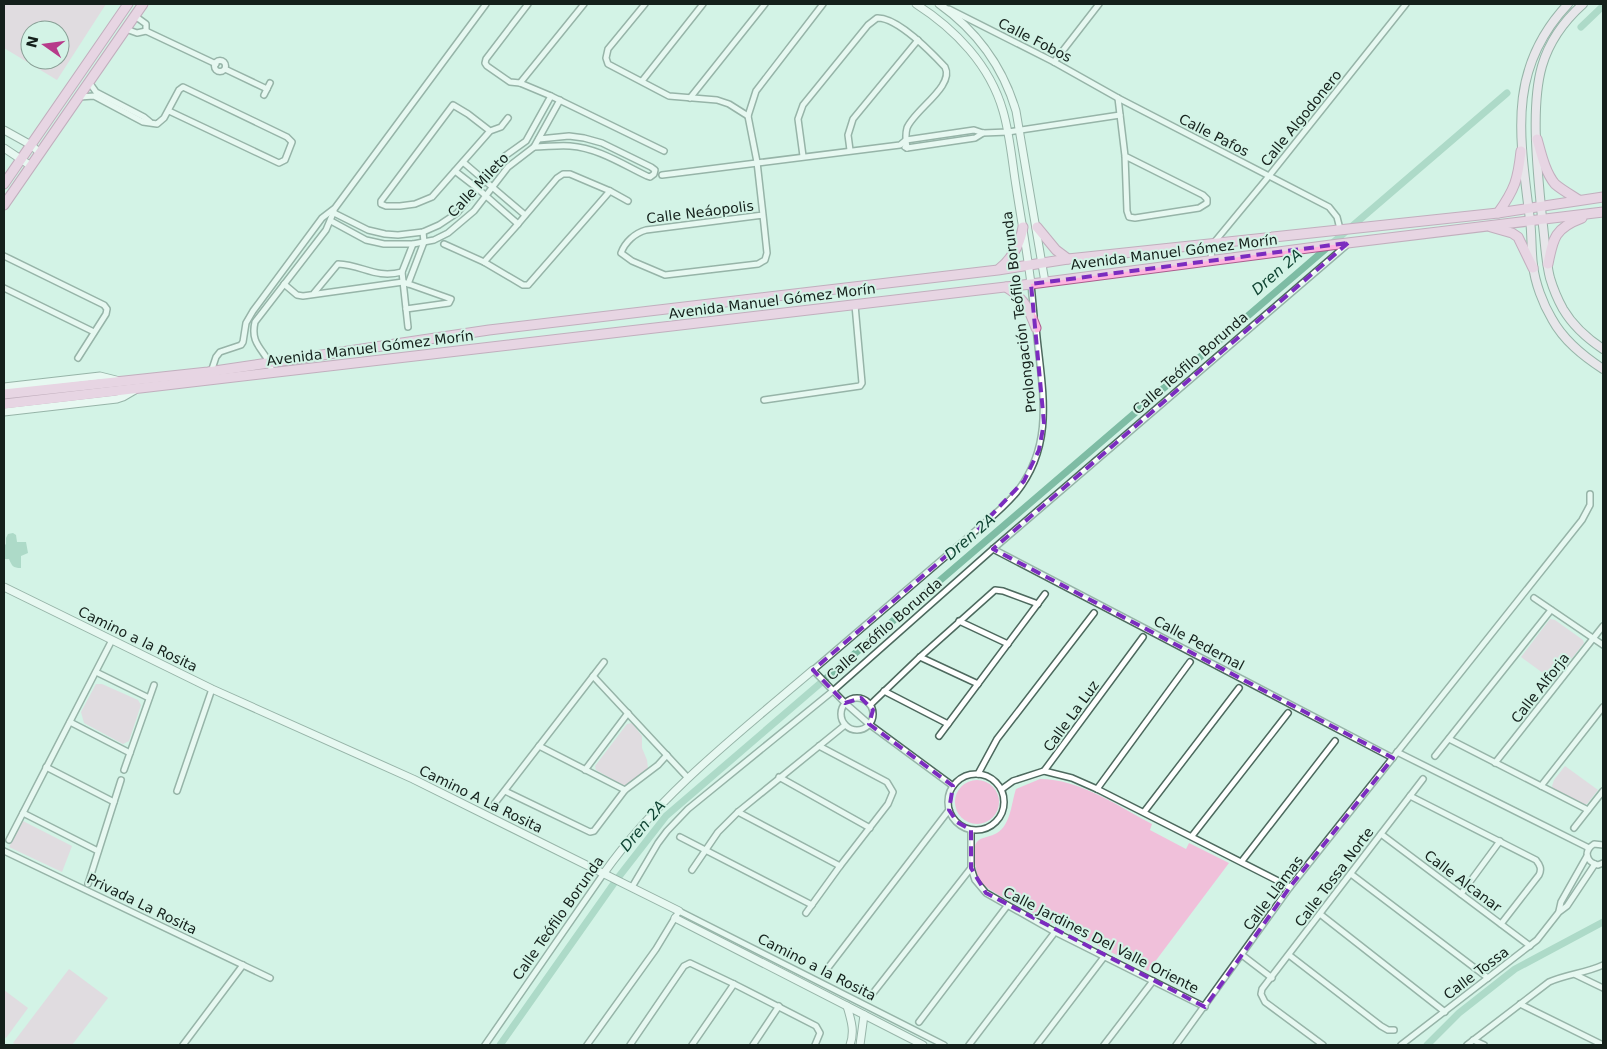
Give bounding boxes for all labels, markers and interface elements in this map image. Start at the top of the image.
street label: Calle Fobos [996,15,1074,65]
north arrow [20,20,70,70]
text: N [23,34,42,49]
street label: Calle Algodonero [1257,67,1345,169]
street label: Calle Pafos [1176,111,1252,159]
street label: Calle Mileto [444,150,512,220]
street label: Calle Neáopolis [645,197,755,227]
street label: Prolongación Teófilo Borunda [999,210,1039,414]
street label: Avenida Manuel Gómez Morín [1070,231,1278,273]
water label: Dren 2A [1248,245,1306,299]
street label: Avenida Manuel Gómez Morín [668,280,876,322]
street label: Calle Teófilo Borunda [1129,309,1251,417]
street label: Avenida Manuel Gómez Morín [266,327,474,369]
water label: Dren 2A [941,510,999,564]
street label: Calle Teófilo Borunda [823,575,945,683]
street label: Camino a la Rosita [76,603,200,675]
street label: Calle Pedernal [1151,612,1247,674]
street label: Calle Alforja [1508,650,1572,726]
street label: Calle La Luz [1040,677,1102,755]
street label: Camino A La Rosita [417,762,545,836]
water label: Dren 2A [616,797,670,855]
street label: Calle Tossa Norte [1291,824,1377,930]
street label: Calle Alcanar [1421,847,1505,915]
street label: Calle Teófilo Borunda [509,853,607,983]
street label: Calle Llamas [1240,853,1306,933]
street label: Privada La Rosita [84,870,200,938]
street label: Calle Jardines Del Valle Oriente [1001,884,1201,996]
street label: Camino a la Rosita [755,930,879,1004]
street label: Calle Tossa [1440,943,1512,1003]

